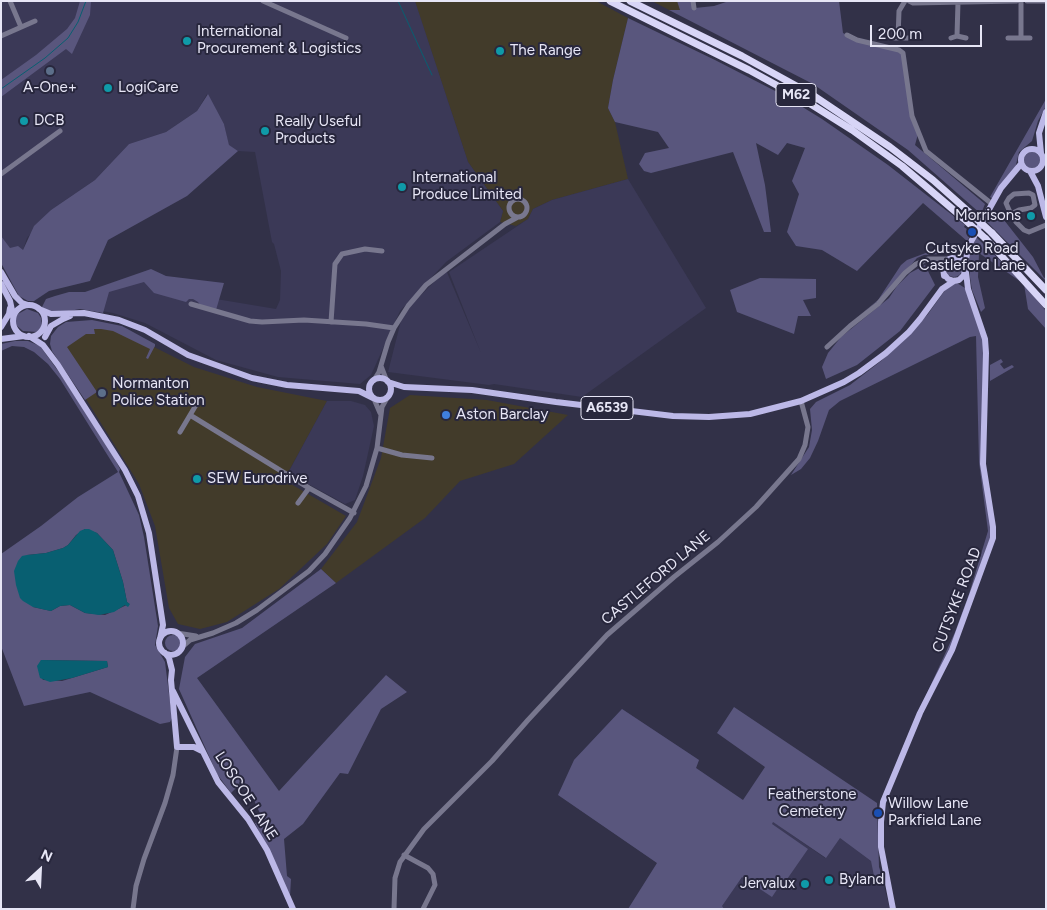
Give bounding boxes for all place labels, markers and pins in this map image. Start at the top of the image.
place label: International Procurement & Logistics [197,23,361,58]
marker: International Procurement & Logistics [181,35,193,47]
place label: The Range [510,42,581,60]
marker: The Range [494,45,506,57]
marker: A-One+ [44,65,56,77]
place label: A-One+ [23,79,77,97]
place label: LogiCare [118,79,179,97]
marker: LogiCare [102,82,114,94]
place label: DCB [34,112,64,130]
place label: Really Useful Products [275,113,361,148]
marker: DCB [18,115,30,127]
marker: Really Useful Products [259,125,271,137]
place label: International Produce Limited [412,169,522,204]
marker: International Produce Limited [396,181,408,193]
place label: Morrisons [955,207,1021,225]
marker: Morrisons [1025,210,1037,222]
marker: Cutsyke Road Castleford Lane [966,226,978,238]
place label: Cutsyke Road Castleford Lane [919,240,1025,275]
place label: Normanton Police Station [112,375,205,410]
marker: Normanton Police Station [96,387,108,399]
place label: Aston Barclay [456,406,548,424]
marker: Aston Barclay [440,409,452,421]
place label: SEW Eurodrive [207,470,307,488]
marker: SEW Eurodrive [191,473,203,485]
place label: Willow Lane Parkfield Lane [888,795,982,830]
marker: Willow Lane Parkfield Lane [872,807,884,819]
place label: Byland [839,871,884,889]
marker: Byland [823,874,835,886]
place label: Jervalux [740,875,795,893]
marker: Jervalux [799,878,811,890]

